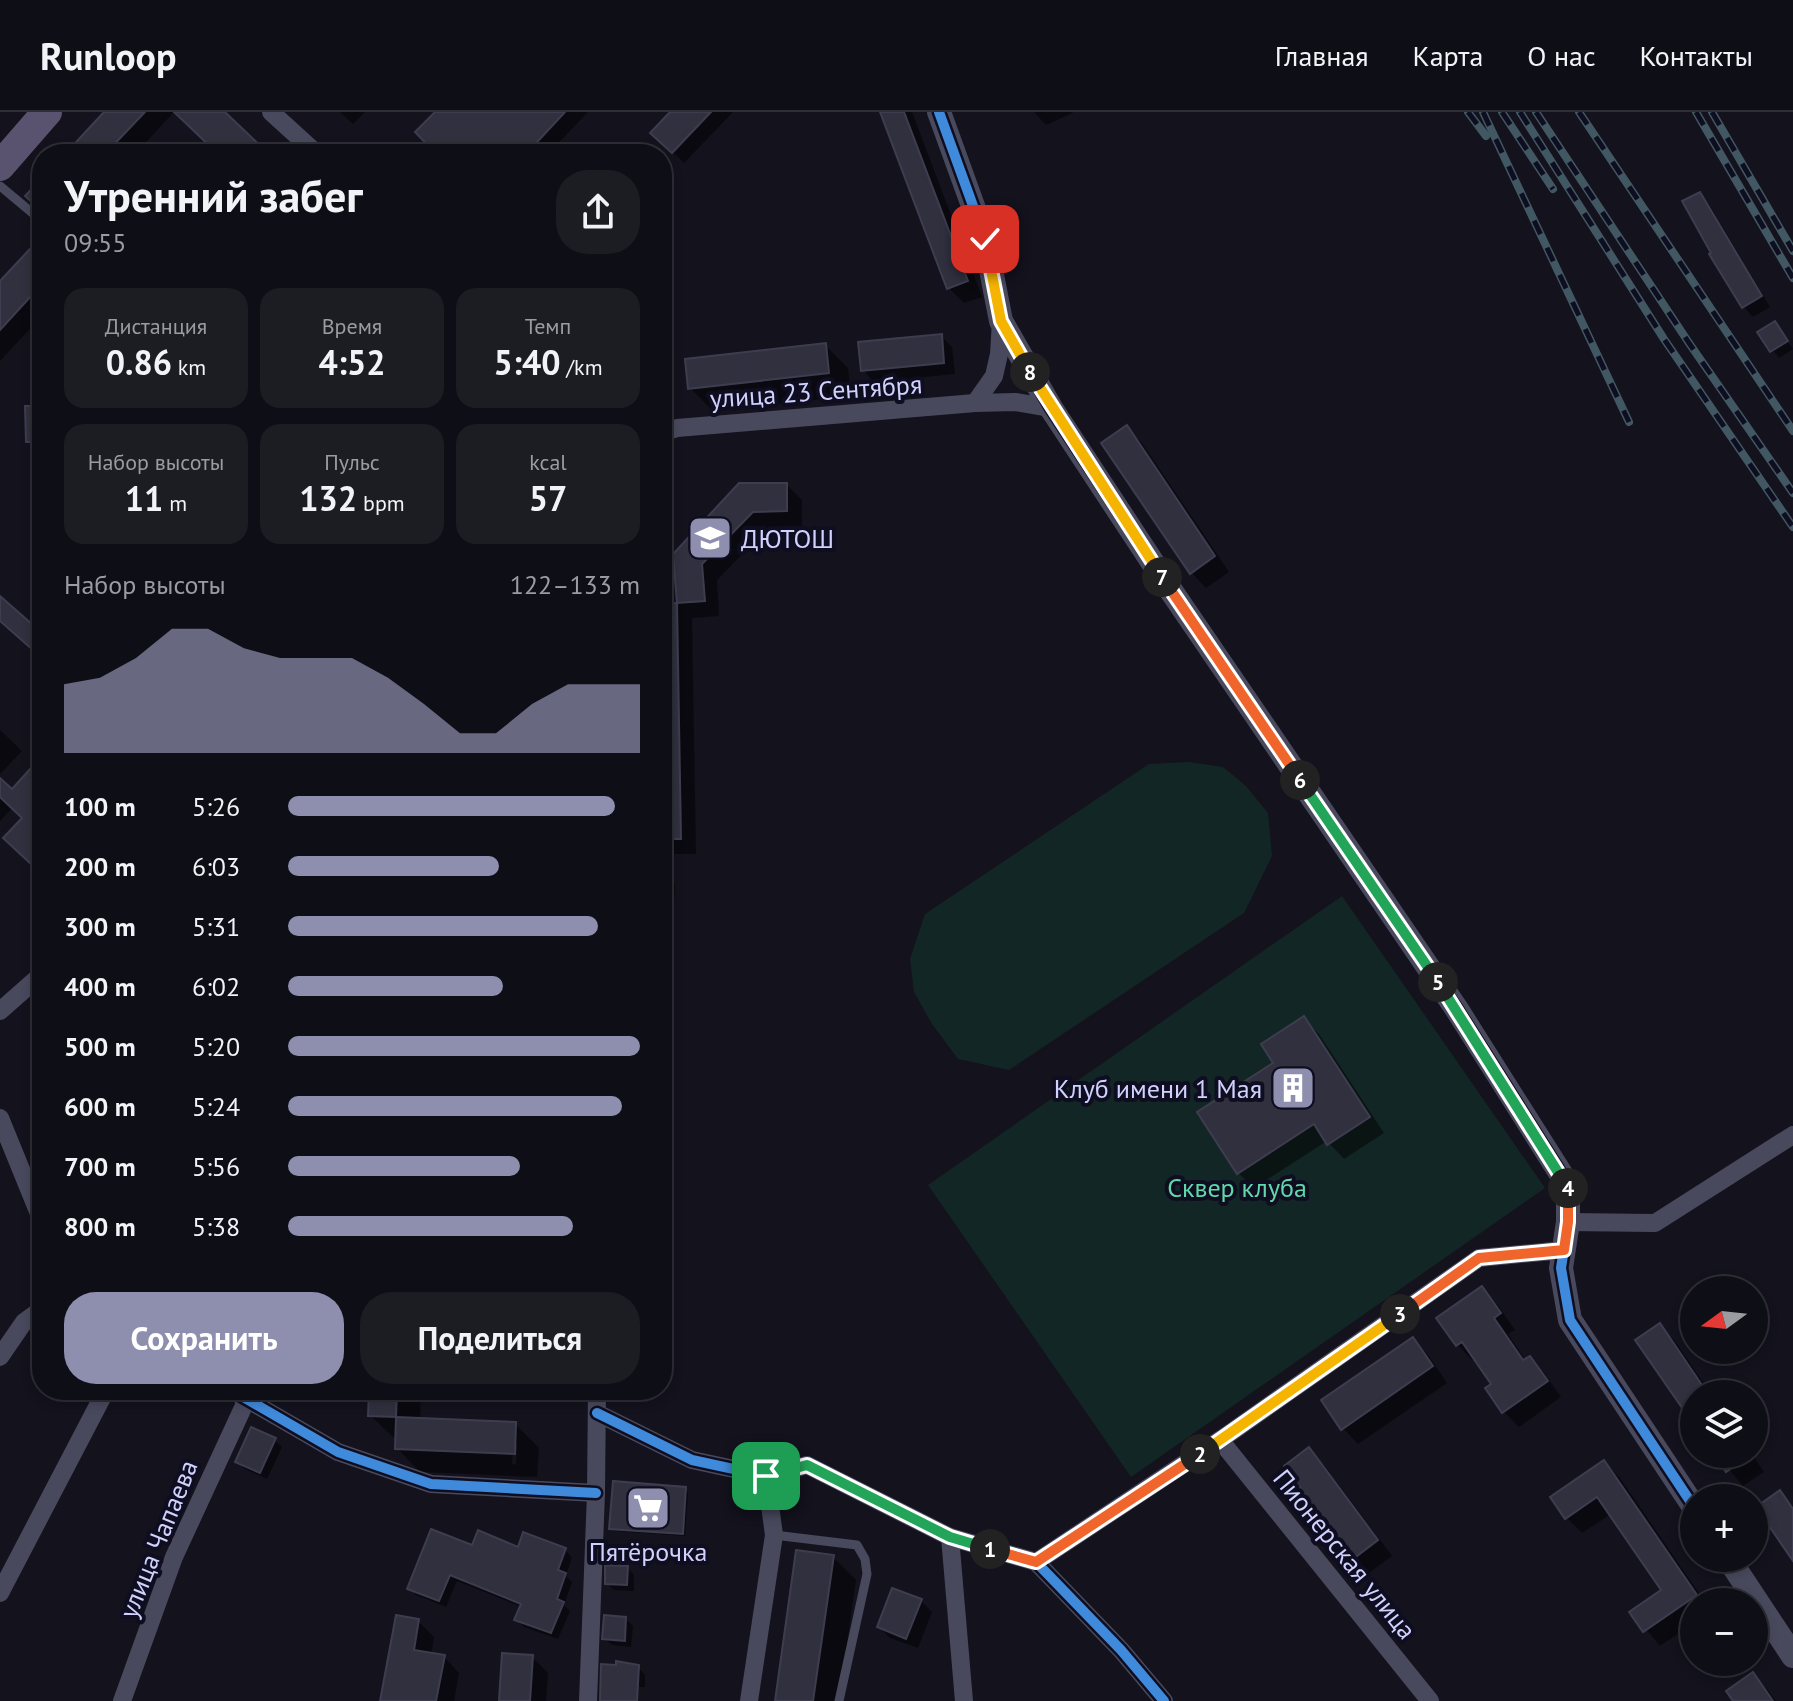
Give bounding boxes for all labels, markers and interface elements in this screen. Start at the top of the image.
text: Runloop [40,31,177,80]
text: Главная [1275,37,1369,74]
text: Карта [1413,37,1483,74]
text: О нас [1527,37,1596,74]
text: Контакты [1640,37,1753,74]
text: Утренний забег [64,167,363,224]
button: share [556,170,640,254]
pin [951,205,1019,273]
icon: check [963,217,1007,261]
text: 09:55 [64,226,126,259]
text: Дистанция [105,312,207,340]
text: Время [322,312,382,340]
text: Темп [525,312,571,340]
text: 0.86 [106,340,172,384]
text: 4:52 [319,340,385,384]
text: 5:40 [493,340,560,384]
pin: 8 [1010,352,1050,392]
text: km [172,353,206,381]
text: /km [560,353,603,381]
text: 8 [1024,358,1036,386]
street label: улица 23 Сентября [709,367,923,415]
text: Набор высоты [88,448,224,476]
text: Пульс [324,448,380,476]
text: kcal [529,448,567,476]
text: 11 [125,476,163,520]
text: 132 [299,476,357,520]
text: 57 [529,476,567,520]
text: m [163,489,187,517]
text: bpm [357,489,405,517]
school or university icon: ДЮТОШ [686,514,734,562]
place label: ДЮТОШ [741,522,834,555]
pin: 7 [1142,557,1182,597]
text: 7 [1156,563,1168,591]
text: Набор высоты [64,568,226,601]
text: 122–133 m [510,568,640,601]
pin: 6 [1280,760,1320,800]
text: 6 [1294,766,1306,794]
text: 100 m [64,790,136,823]
text: 5:26 [192,790,240,823]
text: 200 m [64,850,136,883]
text: 6:03 [192,850,240,883]
text: 300 m [64,910,136,943]
text: 5:31 [192,910,240,943]
pin: 5 [1418,962,1458,1002]
text: 5 [1432,968,1444,996]
text: 400 m [64,970,136,1003]
text: 6:02 [192,970,240,1003]
text: 500 m [64,1030,136,1063]
text: 5:20 [192,1030,240,1063]
building icon: Клуб имени 1 Мая [1269,1064,1317,1112]
place label: Клуб имени 1 Мая [1054,1072,1262,1105]
text: 600 m [64,1090,136,1123]
text: 5:24 [192,1090,240,1123]
text: 700 m [64,1150,136,1183]
text: 5:56 [192,1150,240,1183]
pin: 4 [1548,1168,1588,1208]
park label: Сквер клуба [1167,1171,1307,1204]
text: 4 [1562,1174,1574,1202]
text: 800 m [64,1210,136,1243]
text: 5:38 [192,1210,240,1243]
north arrow [1680,1276,1768,1364]
map controls [1680,1276,1768,1676]
button: Сохранить [64,1292,344,1384]
button: Поделиться [360,1292,640,1384]
pin: 3 [1380,1294,1420,1334]
text: 3 [1394,1300,1406,1328]
button: layers [1680,1380,1768,1468]
pin: 2 [1180,1434,1220,1474]
text: 2 [1194,1440,1206,1468]
pin [732,1442,800,1510]
icon: arrive [744,1454,788,1498]
street label: улица Чапаева [111,1455,205,1623]
street label: Пионерская улица [1266,1462,1424,1646]
supermarket icon: Пятёрочка [624,1484,672,1532]
button: + [1680,1484,1768,1572]
pin: 1 [970,1529,1010,1569]
place label: Пятёрочка [589,1535,707,1568]
text: 1 [984,1535,996,1563]
button: − [1680,1588,1768,1676]

